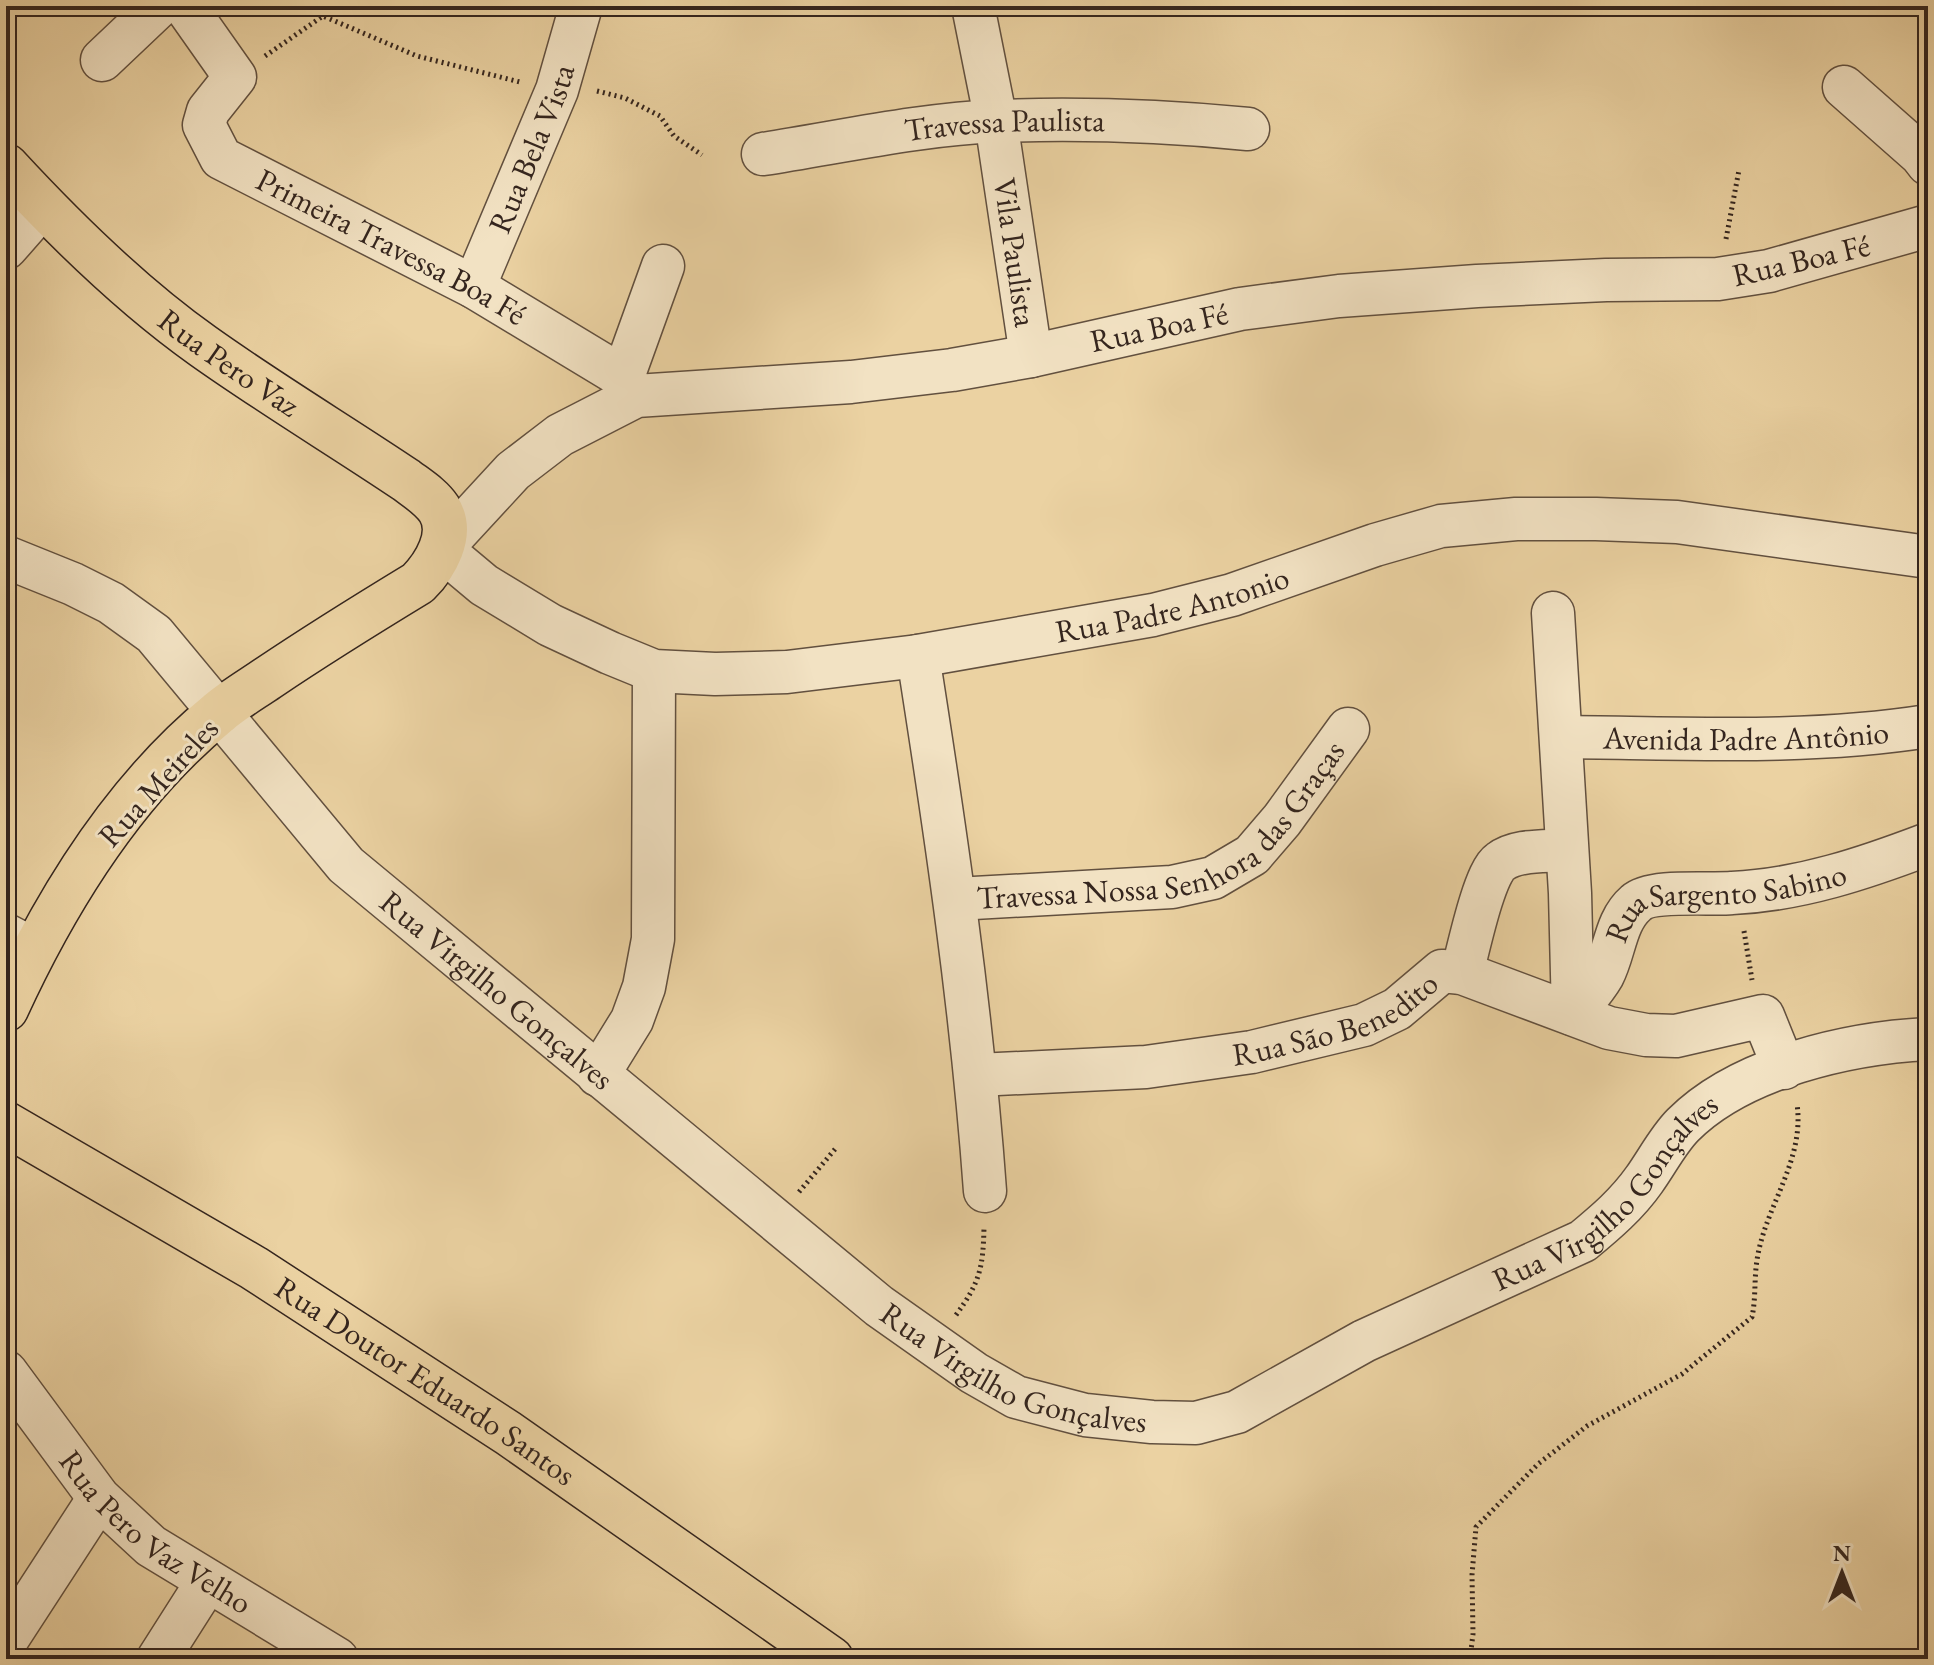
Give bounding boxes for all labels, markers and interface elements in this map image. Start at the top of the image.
street label: Rua Bela Vista [478,59,584,239]
street label: Travessa Paulista [902,99,1106,151]
street label: Primeira Travessa Boa Fé [249,159,534,335]
street label: Vila Paulista [984,175,1047,330]
street label: Rua Boa Fé [1728,224,1874,296]
street label: Rua Boa Fé [1086,292,1232,362]
street label: Rua Pero Vaz [150,299,307,426]
street label: Rua Padre Antonio [1052,556,1294,653]
street label: Rua Meireles [89,708,227,856]
street label: Avenida Padre Antônio [1602,710,1891,760]
street label: Travessa Nossa Senhora das Graças [976,732,1354,919]
street label: Rua Sargento Sabino [1595,852,1851,948]
street label: Rua Virgilho Gonçalves [371,881,623,1099]
street label: Rua São Benedito [1229,962,1447,1076]
street label: Rua Virgilho Gonçalves [1485,1083,1726,1301]
street label: Rua Doutor Eduardo Santos [267,1266,584,1495]
street label: Rua Virgilho Gonçalves [872,1292,1149,1442]
street label: Rua Pero Vaz Velho [50,1442,260,1624]
north arrow [1802,1533,1882,1613]
text: N [1833,1539,1851,1568]

